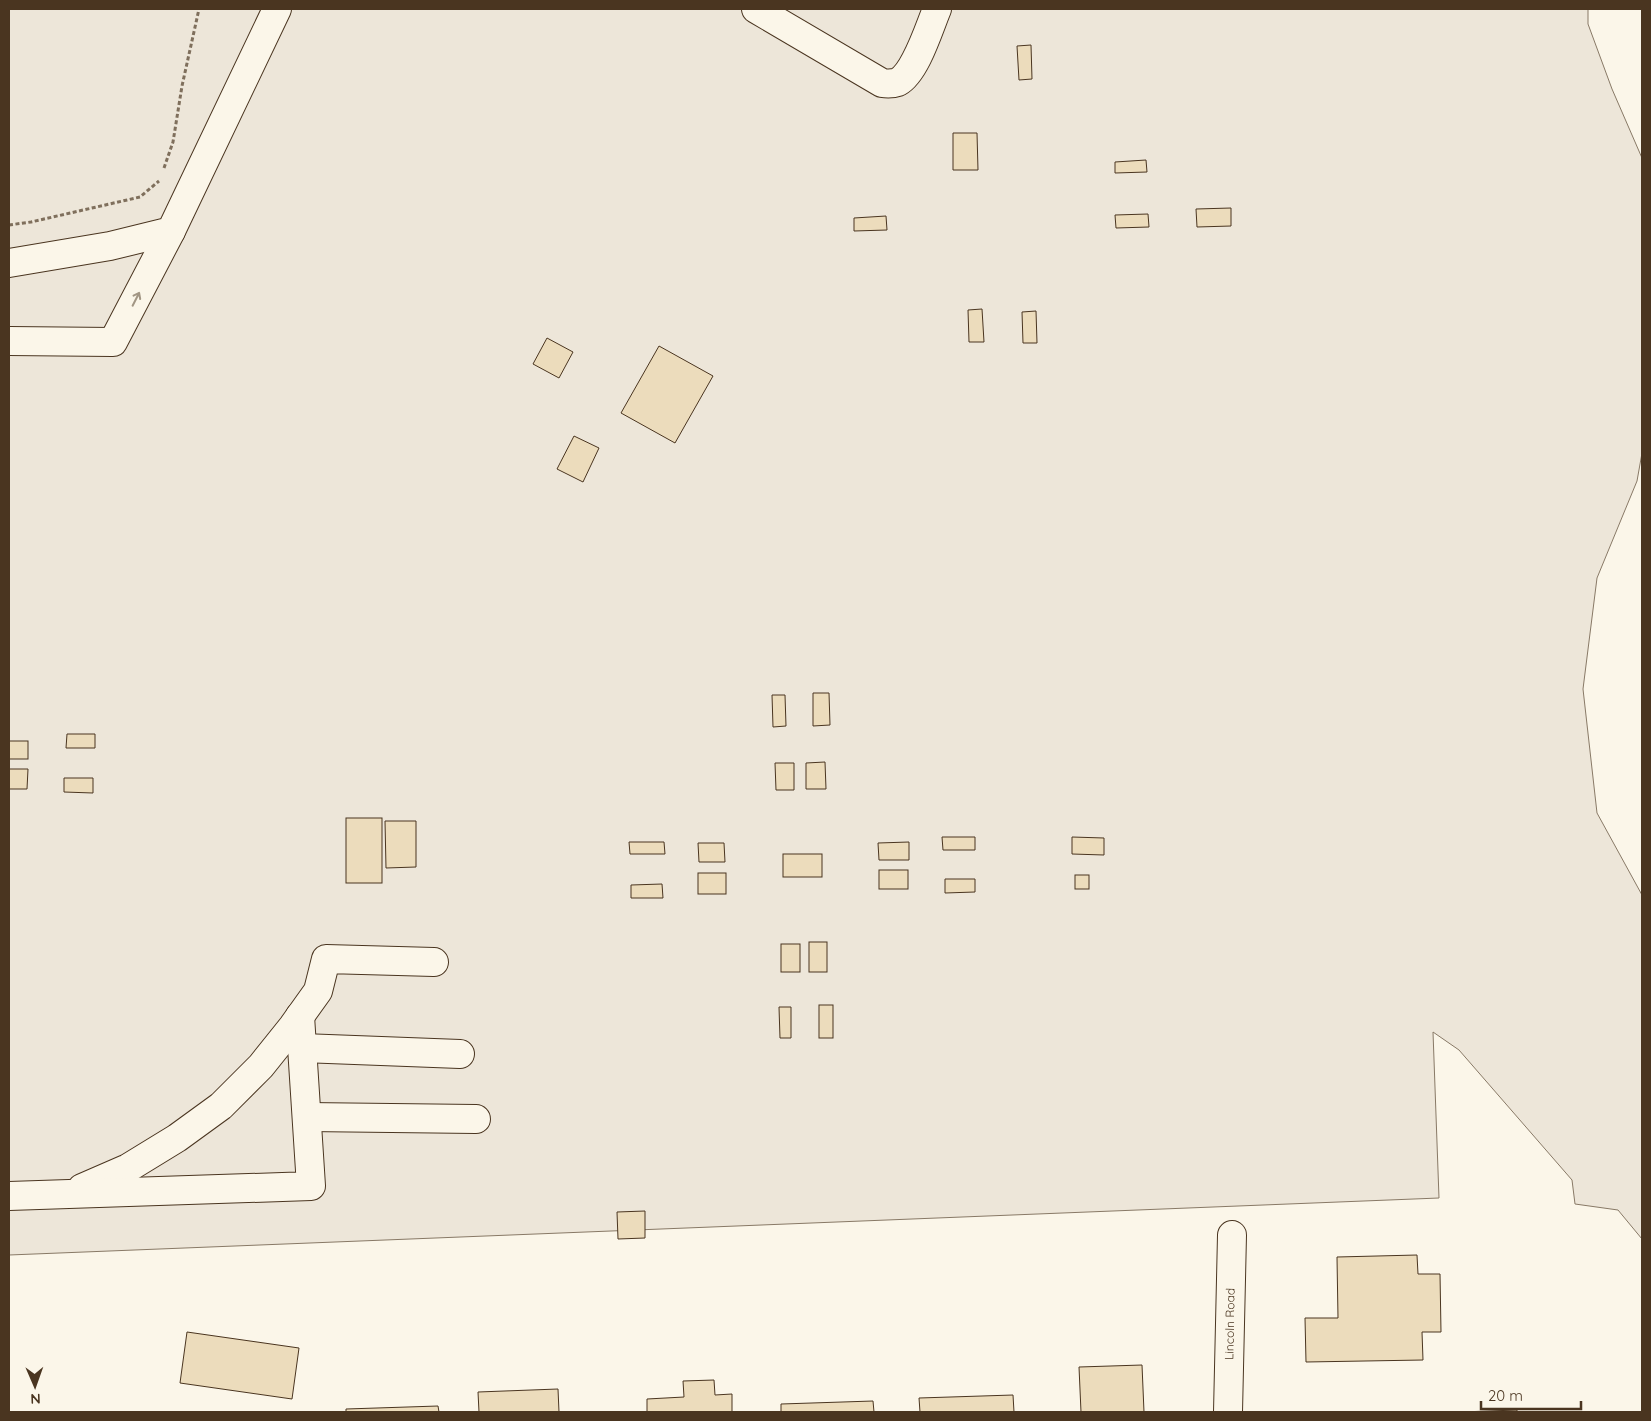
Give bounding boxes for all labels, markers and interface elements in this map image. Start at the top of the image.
one-way arrow [132,292,141,307]
street label: Lincoln Road [1221,1288,1238,1360]
north arrow [10,1361,60,1411]
scale bar [1481,1378,1581,1410]
text: 20 m [1488,1386,1523,1405]
text: N [30,1390,41,1408]

